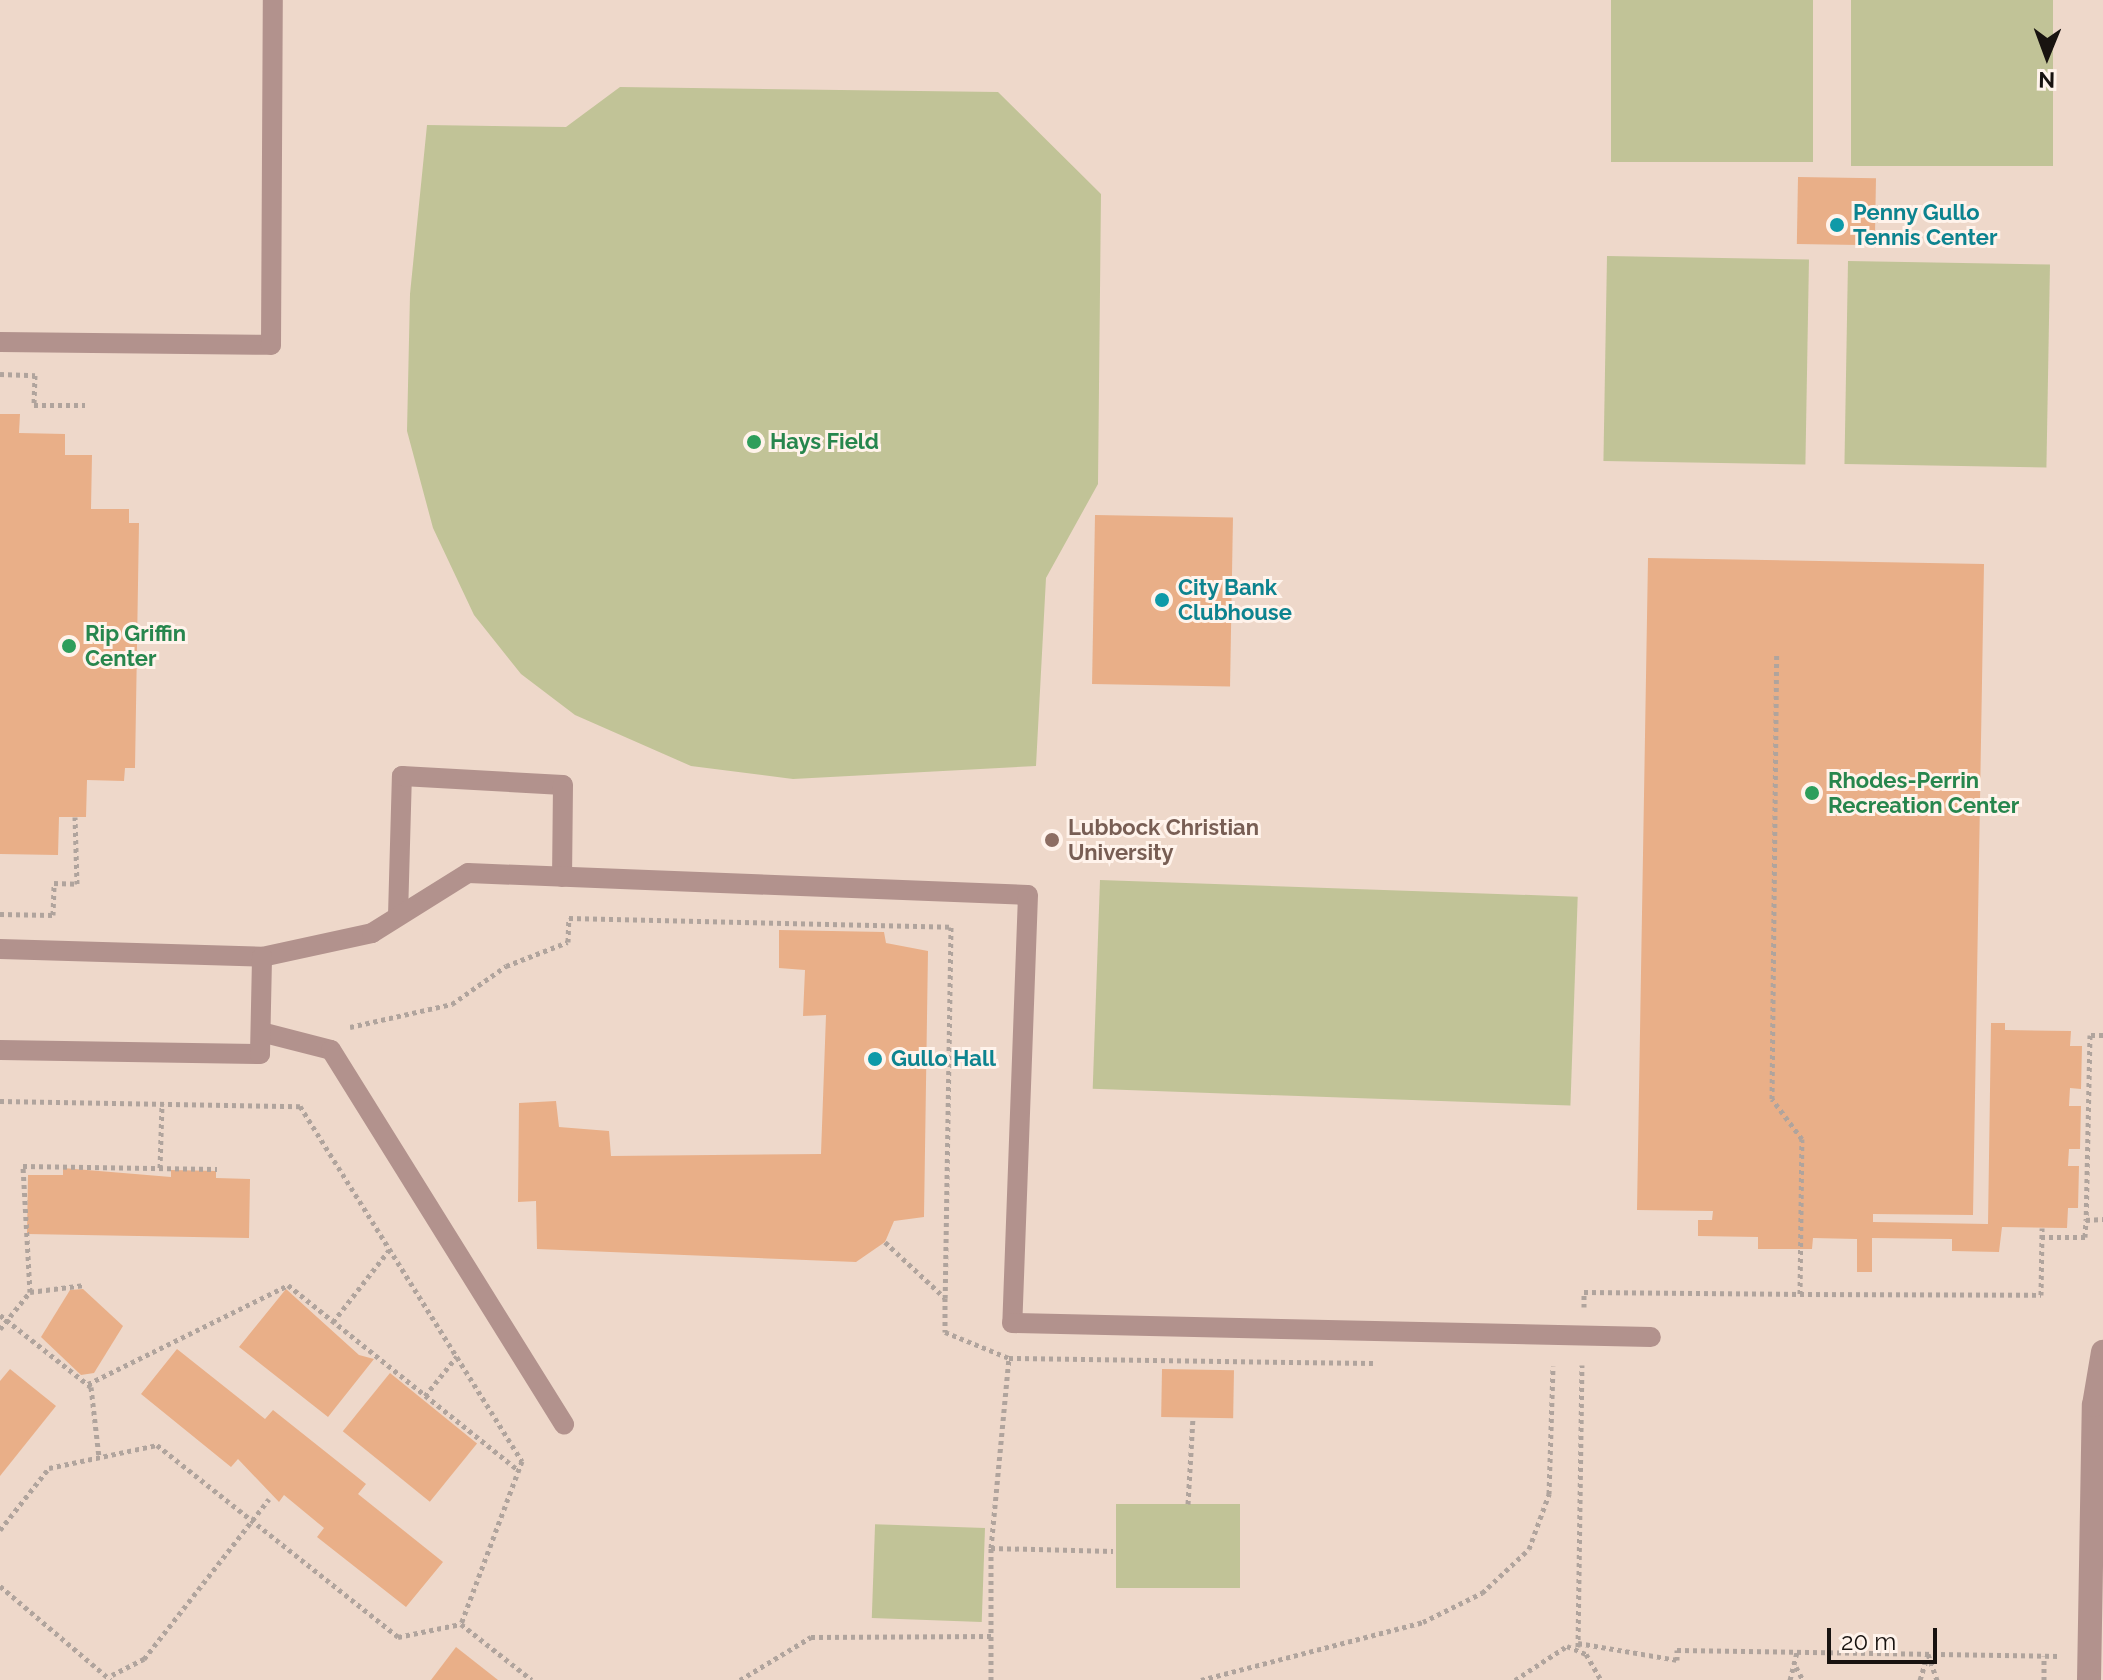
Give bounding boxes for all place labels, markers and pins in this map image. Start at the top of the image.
place label: Penny Gullo Tennis Center [1853,199,1997,250]
marker: Penny Gullo Tennis Center [1828,216,1846,234]
place label: Hays Field [770,429,879,455]
marker: Hays Field [745,433,763,451]
place label: City Bank Clubhouse [1178,574,1292,626]
marker: City Bank Clubhouse [1153,591,1171,609]
place label: Rip Griffin Center [85,620,186,672]
marker: Rip Griffin Center [60,637,78,655]
place label: Rhodes-Perrin Recreation Center [1828,767,2019,818]
marker: Rhodes-Perrin Recreation Center [1803,784,1821,802]
place label: Lubbock Christian University [1068,814,1259,866]
marker: Lubbock Christian University [1043,831,1061,849]
place label: Gullo Hall [891,1046,996,1072]
marker: Gullo Hall [866,1050,884,1068]

